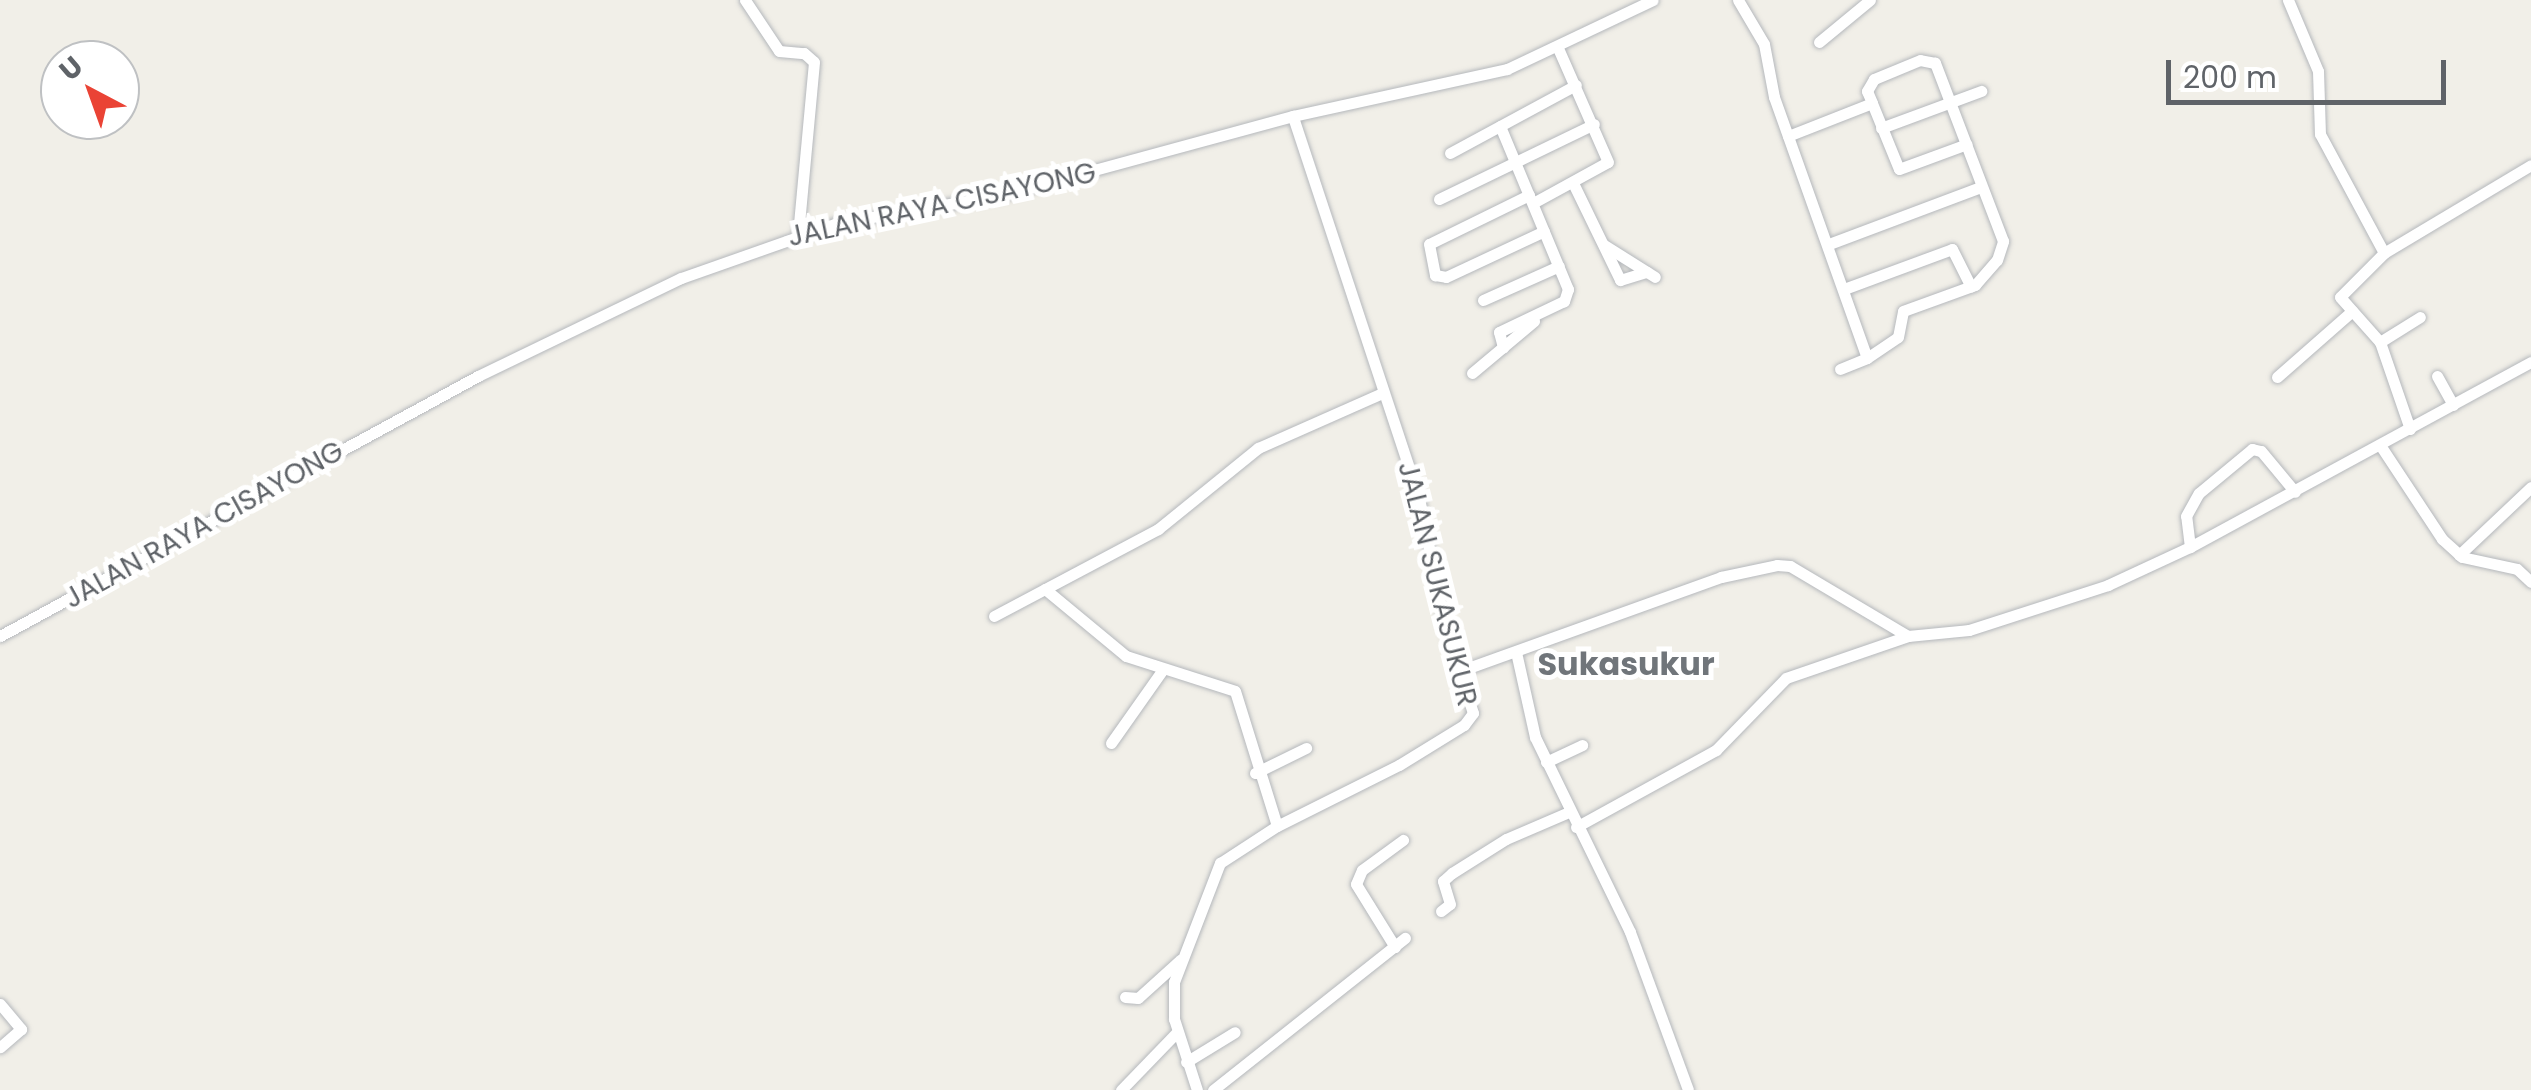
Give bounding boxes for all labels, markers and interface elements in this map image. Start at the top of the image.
north arrow [40,40,140,140]
scale bar [2171,40,2451,102]
text: U [51,47,92,90]
text: 200 m [2183,56,2277,99]
street label: JALAN RAYA CISAYONG [785,156,1099,254]
street label: JALAN RAYA CISAYONG [59,434,349,616]
street label: JALAN SUKASUKUR [1390,458,1484,710]
district label: Sukasukur [1537,645,1715,683]

